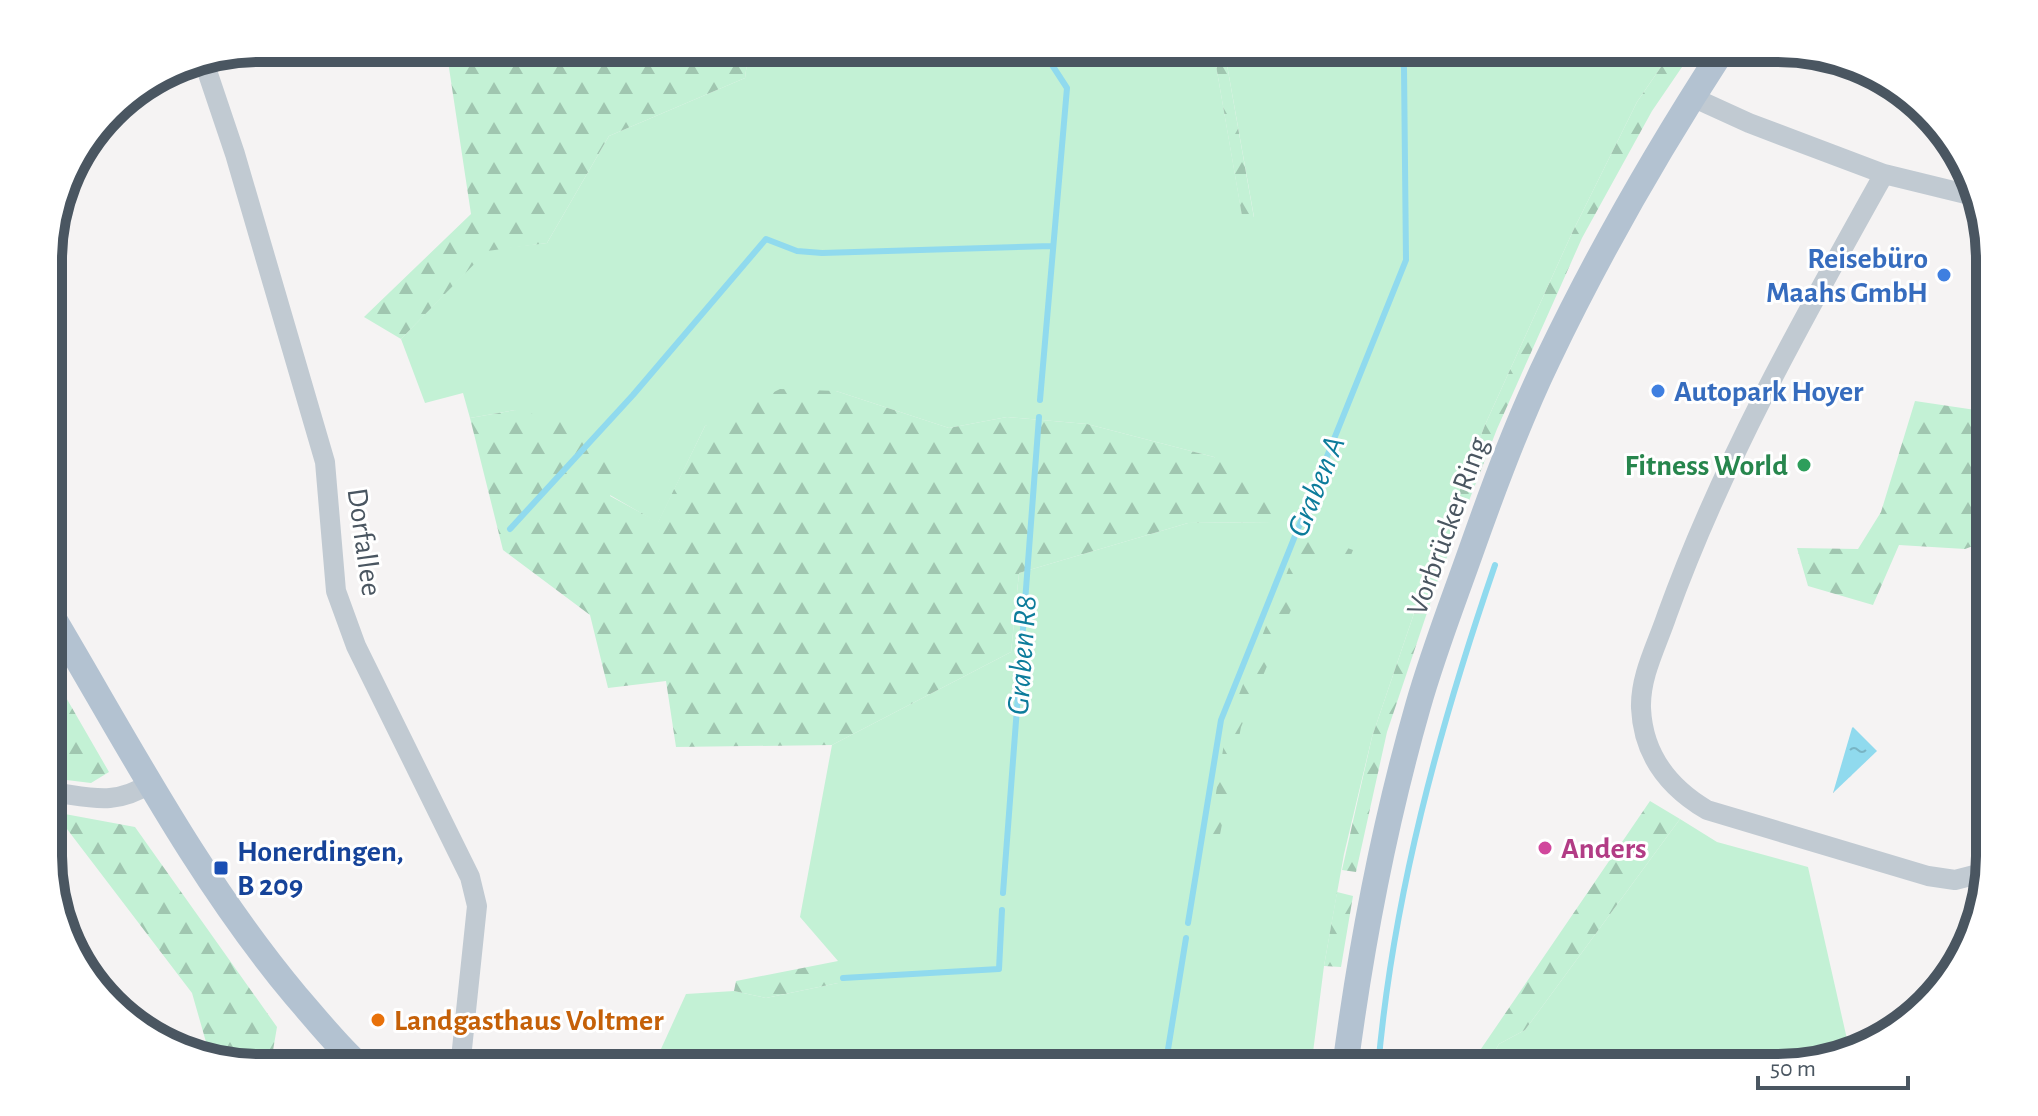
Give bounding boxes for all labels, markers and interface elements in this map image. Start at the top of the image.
place label: Reisebüro Maahs GmbH [1766,244,1928,308]
marker: Reisebüro Maahs GmbH [1935,266,1953,284]
place label: Autopark Hoyer [1674,377,1864,407]
marker: Autopark Hoyer [1649,382,1667,400]
water label: Graben A [1281,431,1351,541]
street label: Vorbrücker Ring [1402,433,1494,619]
place label: Fitness World [1625,451,1788,481]
marker: Fitness World [1795,456,1813,474]
street label: Dorfallee [342,486,386,598]
water label: Graben R8 [1002,594,1042,716]
place label: Anders [1561,834,1647,864]
place label: Honerdingen, B 209 [237,837,404,901]
marker: Anders [1536,839,1554,857]
marker: Honerdingen, B 209 [212,859,230,877]
place label: Landgasthaus Voltmer [394,1006,664,1036]
marker: Landgasthaus Voltmer [369,1011,387,1029]
scale bar [1758,1040,1908,1090]
text: 50 m [1770,1057,1816,1081]

